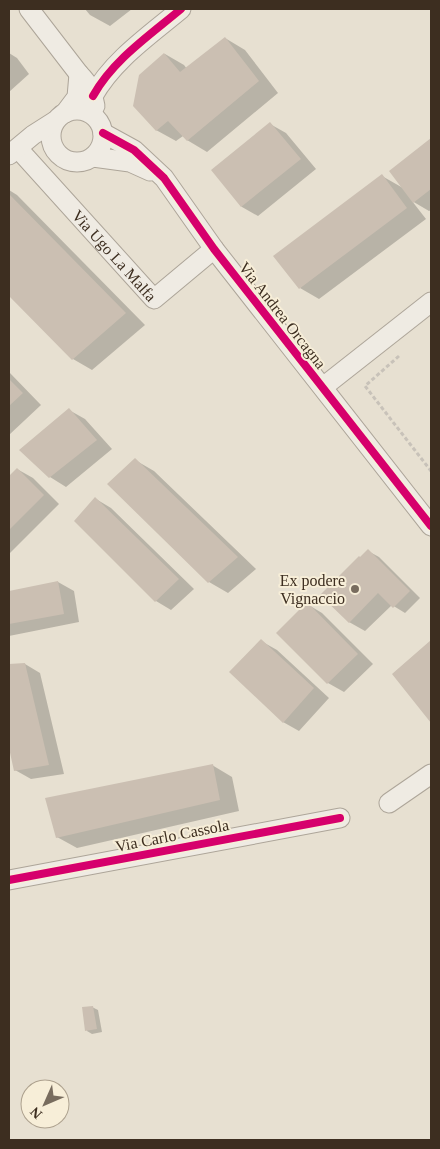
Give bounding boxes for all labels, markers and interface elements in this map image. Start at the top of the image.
street label: Via Ugo La Malfa [69,207,160,305]
street label: Via Andrea Orcagna [235,259,329,373]
place label: Ex podere Vignaccio [280,572,345,608]
marker: Ex podere Vignaccio [349,583,361,595]
street label: Via Carlo Cassola [114,816,230,855]
north arrow [20,1079,70,1129]
text: N [27,1104,45,1122]

